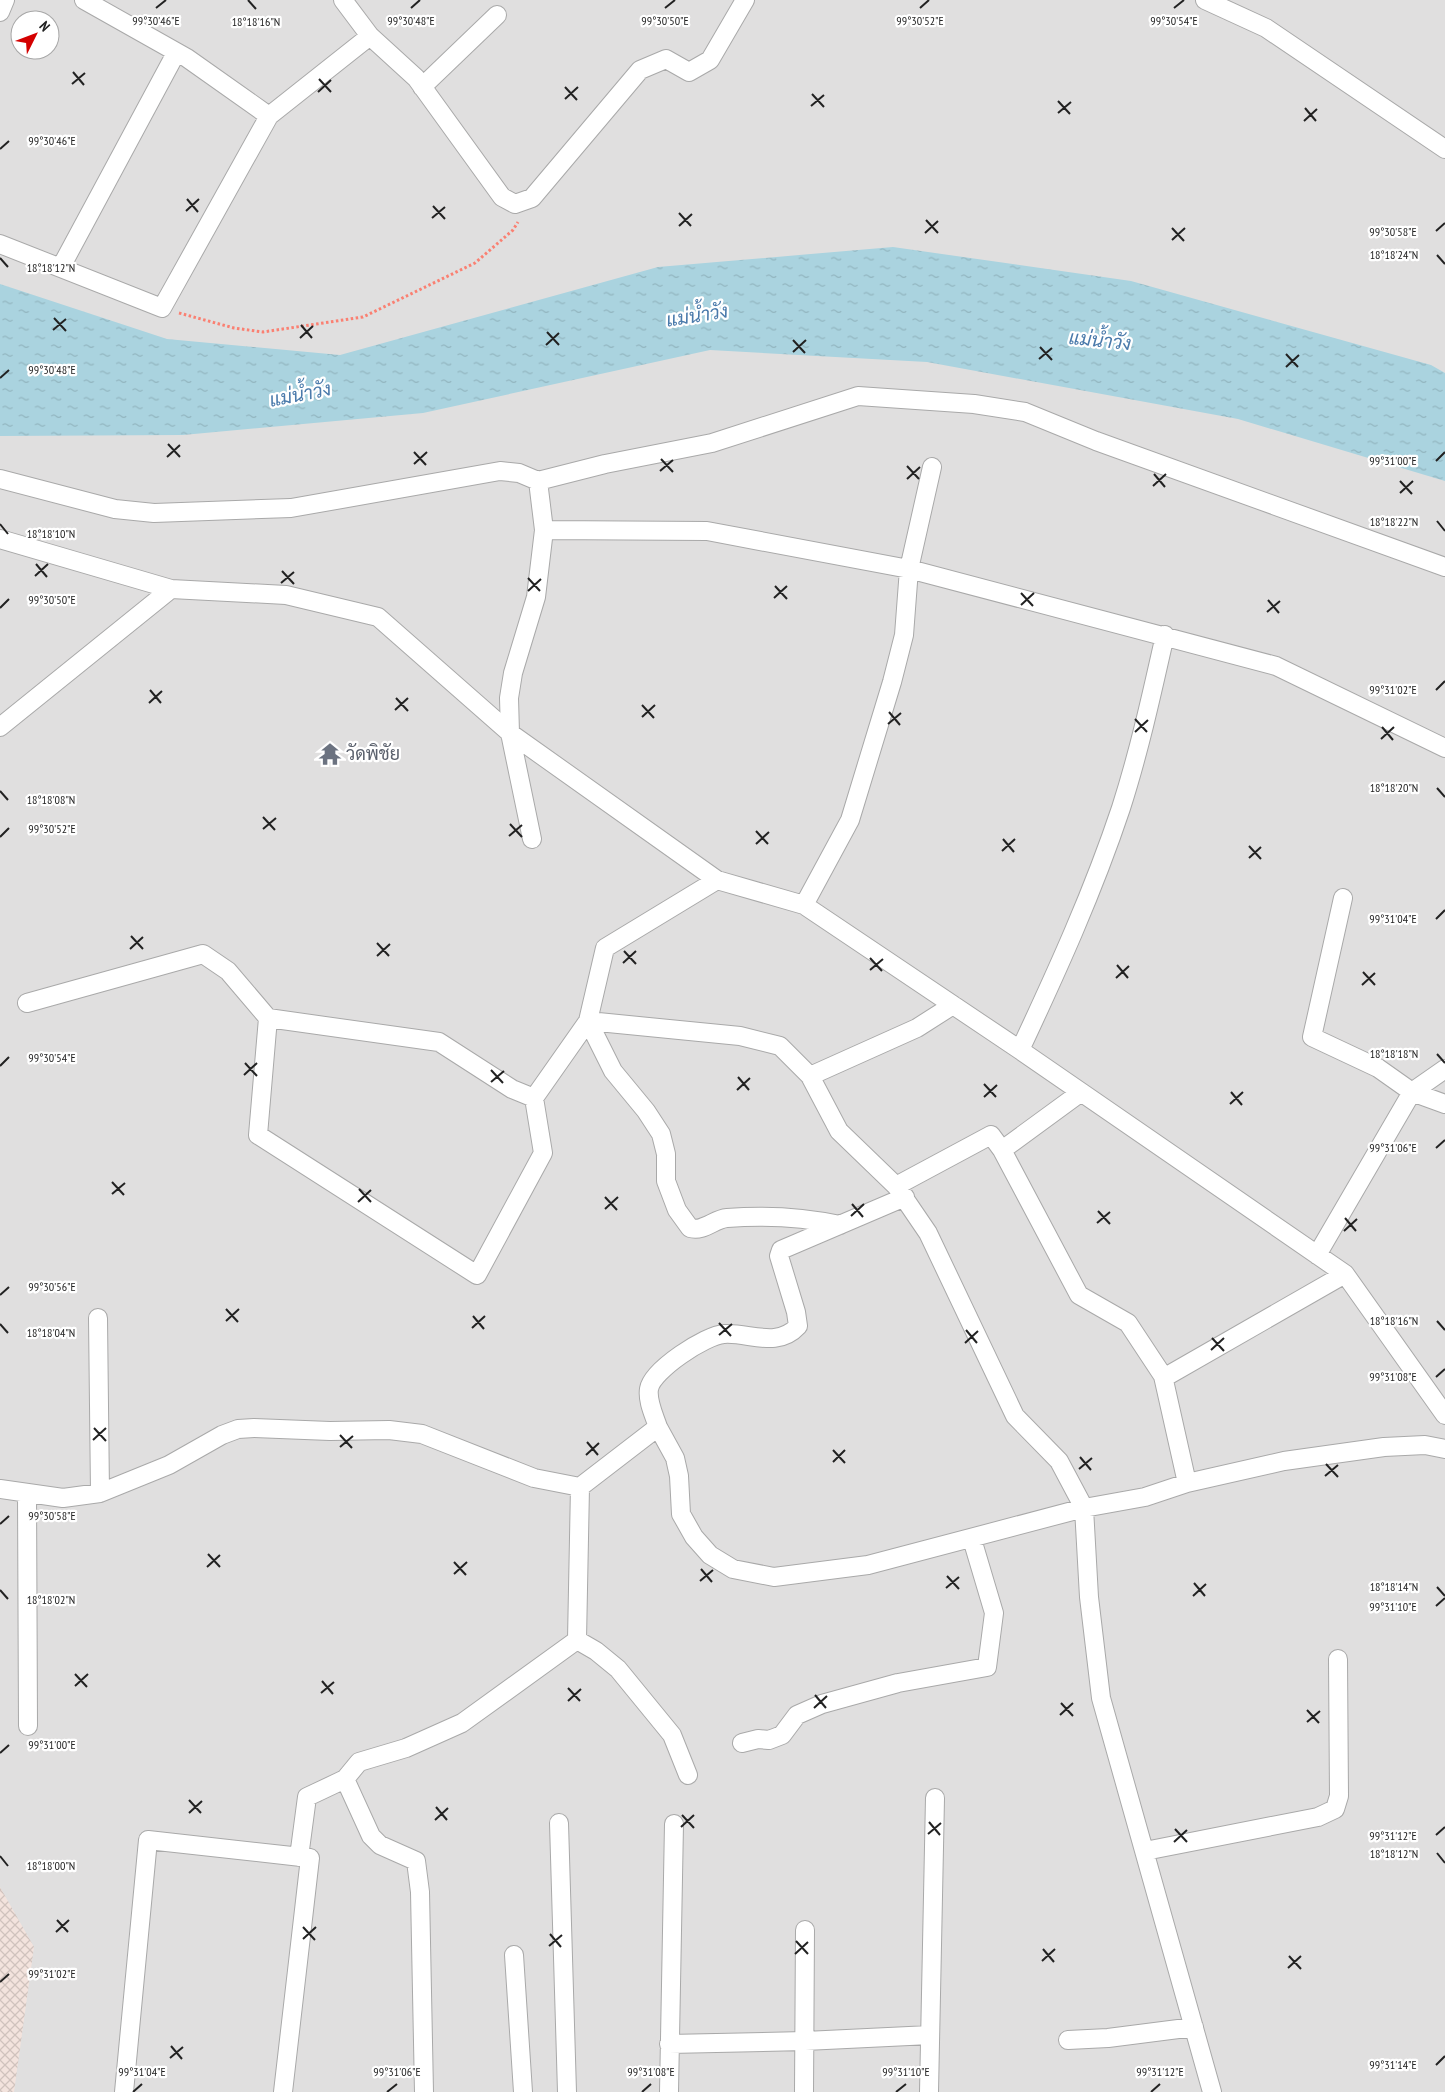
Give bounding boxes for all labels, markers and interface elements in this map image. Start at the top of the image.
north arrow [10,10,60,60]
text: 99°30'46"E [132,13,180,28]
text: 99°30'48"E [387,13,435,28]
text: 99°30'50"E [641,13,689,28]
text: 99°30'52"E [896,13,944,28]
text: 99°30'54"E [1150,13,1198,28]
text: 18°18'16"N [232,14,280,29]
text: N [35,17,54,35]
text: 99°30'46"E [28,133,76,148]
text: 99°30'58"E [1369,224,1417,239]
text: 18°18'24"N [1370,247,1418,262]
text: 18°18'12"N [27,260,75,275]
water label: แม่น้ำวัง [664,295,730,332]
water label: แม่น้ำวัง [1068,322,1133,355]
text: 99°30'48"E [28,362,76,377]
water label: แม่น้ำวัง [267,373,333,412]
text: 99°31'00"E [1369,453,1417,468]
text: 18°18'22"N [1370,514,1418,529]
text: 18°18'10"N [27,526,75,541]
text: 99°30'50"E [28,592,76,607]
text: 99°31'02"E [1369,682,1417,697]
temple icon: วัดพิชัย [317,741,343,767]
place label: วัดพิชัย [346,742,400,765]
text: 18°18'20"N [1370,780,1418,795]
text: 18°18'08"N [27,792,75,807]
text: 99°30'52"E [28,821,76,836]
text: 99°31'04"E [1369,911,1417,926]
text: 18°18'18"N [1370,1046,1418,1061]
text: 99°30'54"E [28,1050,76,1065]
text: 99°31'06"E [1369,1140,1417,1155]
text: 99°30'56"E [28,1279,76,1294]
text: 18°18'16"N [1370,1313,1418,1328]
text: 18°18'04"N [27,1325,75,1340]
text: 99°31'08"E [1369,1369,1417,1384]
text: 99°30'58"E [28,1508,76,1523]
text: 18°18'14"N [1370,1579,1418,1594]
text: 18°18'02"N [27,1592,75,1607]
text: 99°31'10"E [1369,1599,1417,1614]
text: 99°31'00"E [28,1737,76,1752]
text: 99°31'12"E [1369,1828,1417,1843]
text: 18°18'12"N [1370,1846,1418,1861]
text: 18°18'00"N [27,1858,75,1873]
text: 99°31'02"E [28,1966,76,1981]
text: 99°31'14"E [1369,2057,1417,2072]
text: 99°31'04"E [118,2064,166,2079]
text: 99°31'06"E [373,2064,421,2079]
text: 99°31'08"E [627,2064,675,2079]
text: 99°31'10"E [882,2064,930,2079]
text: 99°31'12"E [1136,2064,1184,2079]

